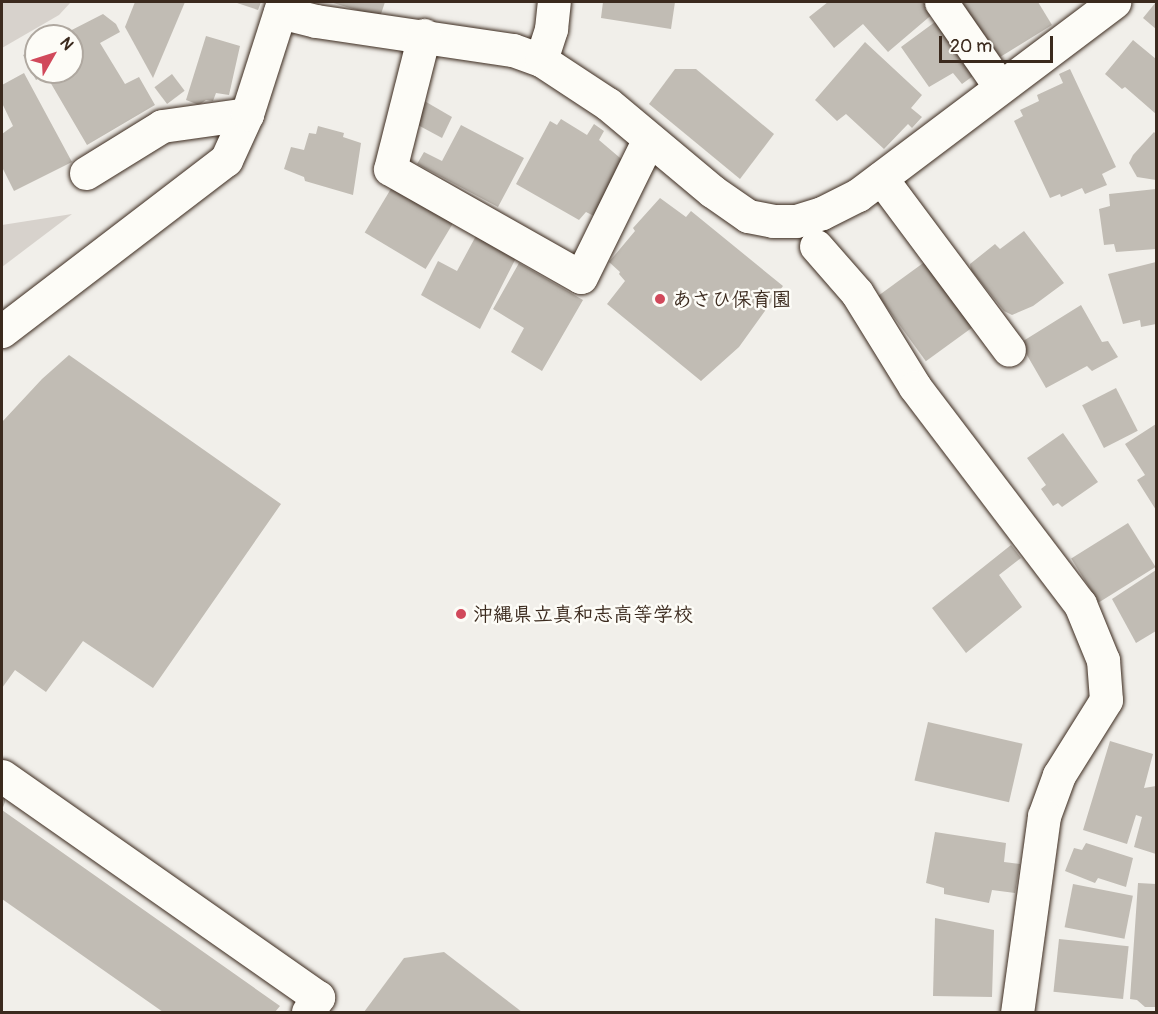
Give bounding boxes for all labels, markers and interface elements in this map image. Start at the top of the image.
north arrow [24,24,84,84]
scale bar [942,24,1056,62]
text: N [55,33,78,54]
text: 20 m [950,35,992,58]
place label: あさひ保育園 [672,287,792,311]
marker: あさひ保育園 [653,292,667,306]
place label: 沖縄県立真和志高等学校 [473,602,693,626]
marker: 沖縄県立真和志高等学校 [454,607,468,621]

